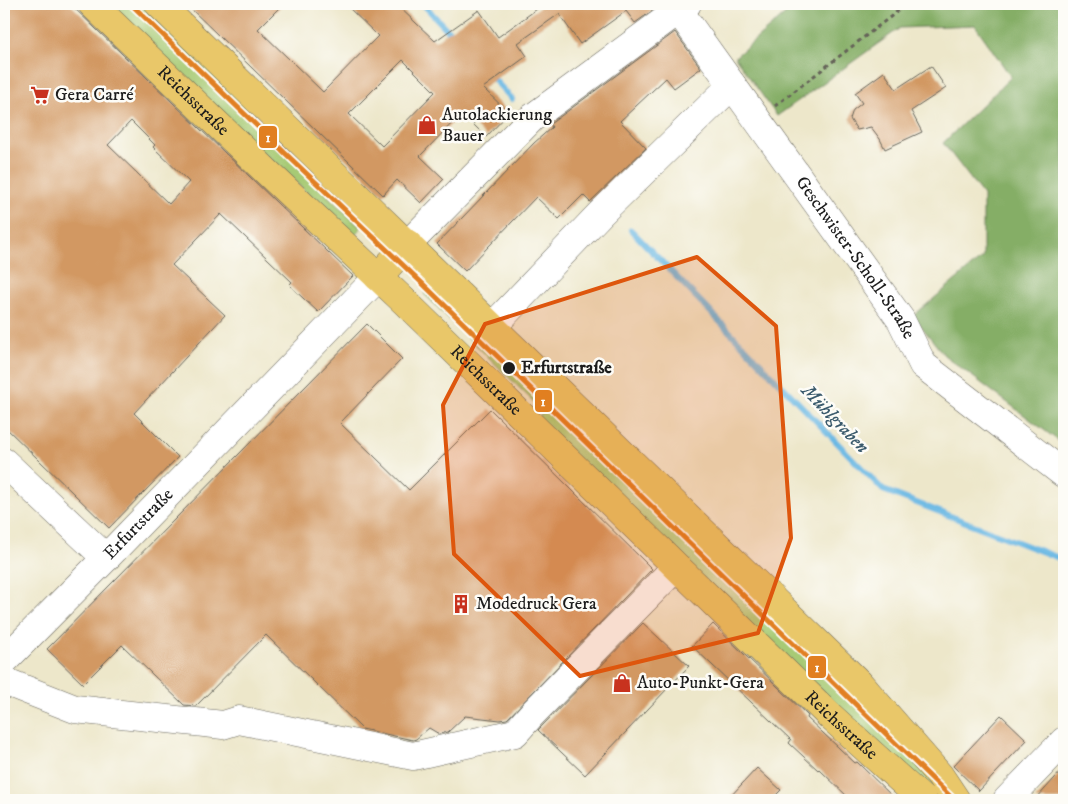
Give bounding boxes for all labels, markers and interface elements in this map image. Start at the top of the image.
street label: Reichsstraße [152,61,234,141]
supermarket icon: Gera Carré [29,84,51,106]
place label: Gera Carré [55,84,134,106]
place label: Autolackierung Bauer [442,104,552,147]
shop icon: Autolackierung Bauer [416,114,438,136]
line badge: 1 [258,125,278,149]
text: 1 [265,129,271,147]
street label: Geschwister-Scholl-Straße [791,172,920,343]
street label: Reichsstraße [445,341,526,421]
place label: Erfurtstraße [521,357,612,379]
marker: Erfurtstraße [501,360,517,376]
water label: Mühlgraben [795,378,874,459]
line badge: 1 [534,389,553,413]
text: 1 [540,393,546,411]
street label: Erfurtstraße [99,484,178,564]
building icon: Modedruck Gera [450,593,472,615]
place label: Modedruck Gera [476,593,597,615]
line badge: 1 [807,655,827,679]
text: 1 [814,659,820,677]
shop icon: Auto-Punkt-Gera [611,672,633,694]
place label: Auto-Punkt-Gera [637,672,764,694]
street label: Reichsstraße [800,686,882,765]

